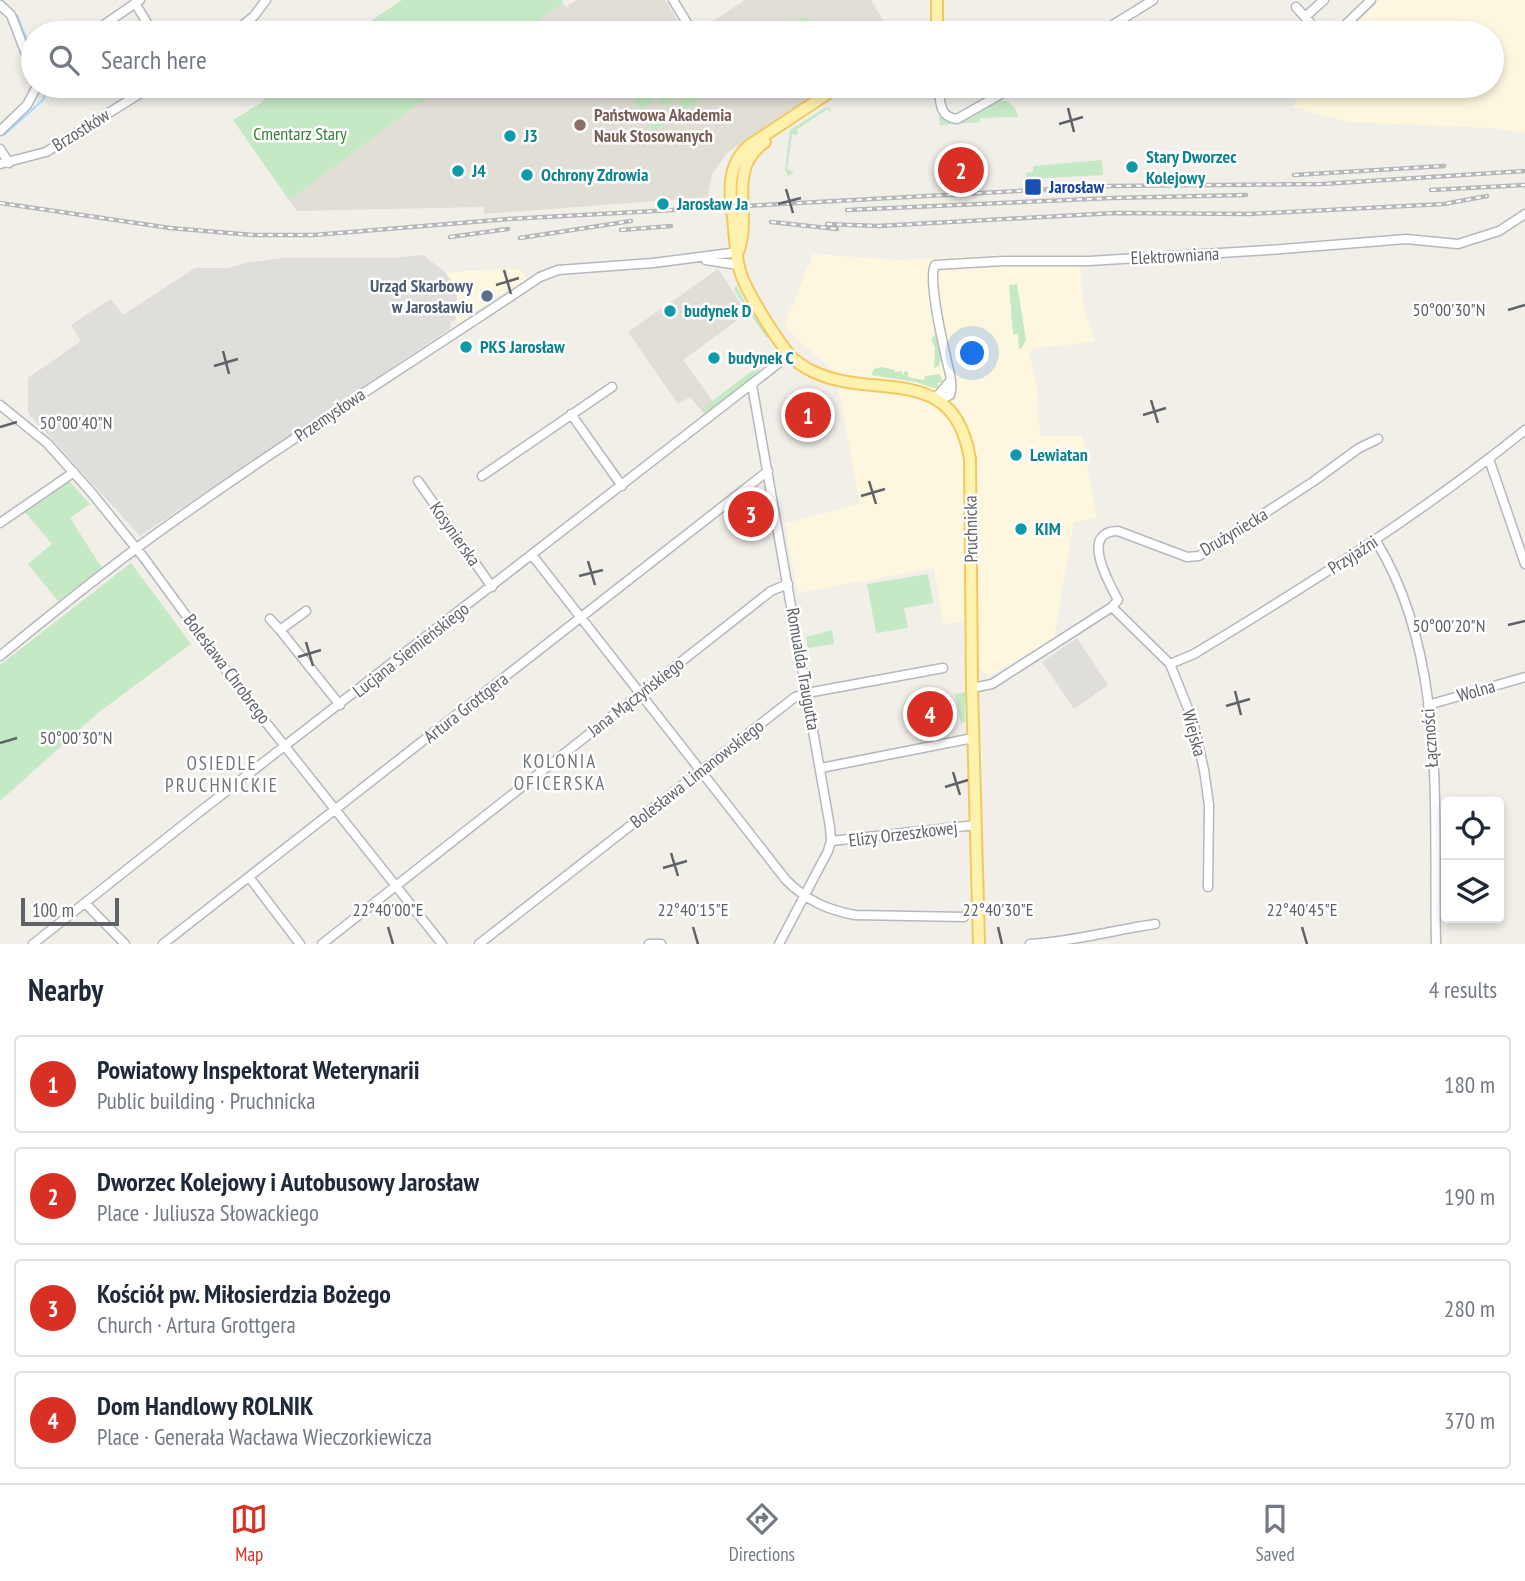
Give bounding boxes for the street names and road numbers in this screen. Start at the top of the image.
street label: Brzostków [48,103,114,156]
street label: Elektrowniana [1130,242,1220,269]
street label: Przemysłowa [290,383,370,447]
street label: Pruchnicka [958,495,983,563]
street label: Kosynierska [425,497,486,570]
street label: Drużyniecka [1196,502,1272,561]
street label: Przyjaźni [1323,530,1382,579]
street label: Lucjana Siemieńskiego [348,597,474,702]
street label: Romualda Traugutta [781,606,826,732]
street label: Bolesława Chrobrego [179,609,276,728]
street label: Jana Mączyńskiego [582,652,689,742]
street label: Artura Grottgera [419,667,513,748]
street label: Wolna [1454,674,1498,707]
street label: Wiejska [1177,707,1212,759]
street label: Łączności [1416,708,1443,768]
street label: Bolesława Limanowskiego [625,714,768,833]
street label: Elizy Orzeszkowej [847,815,959,852]

